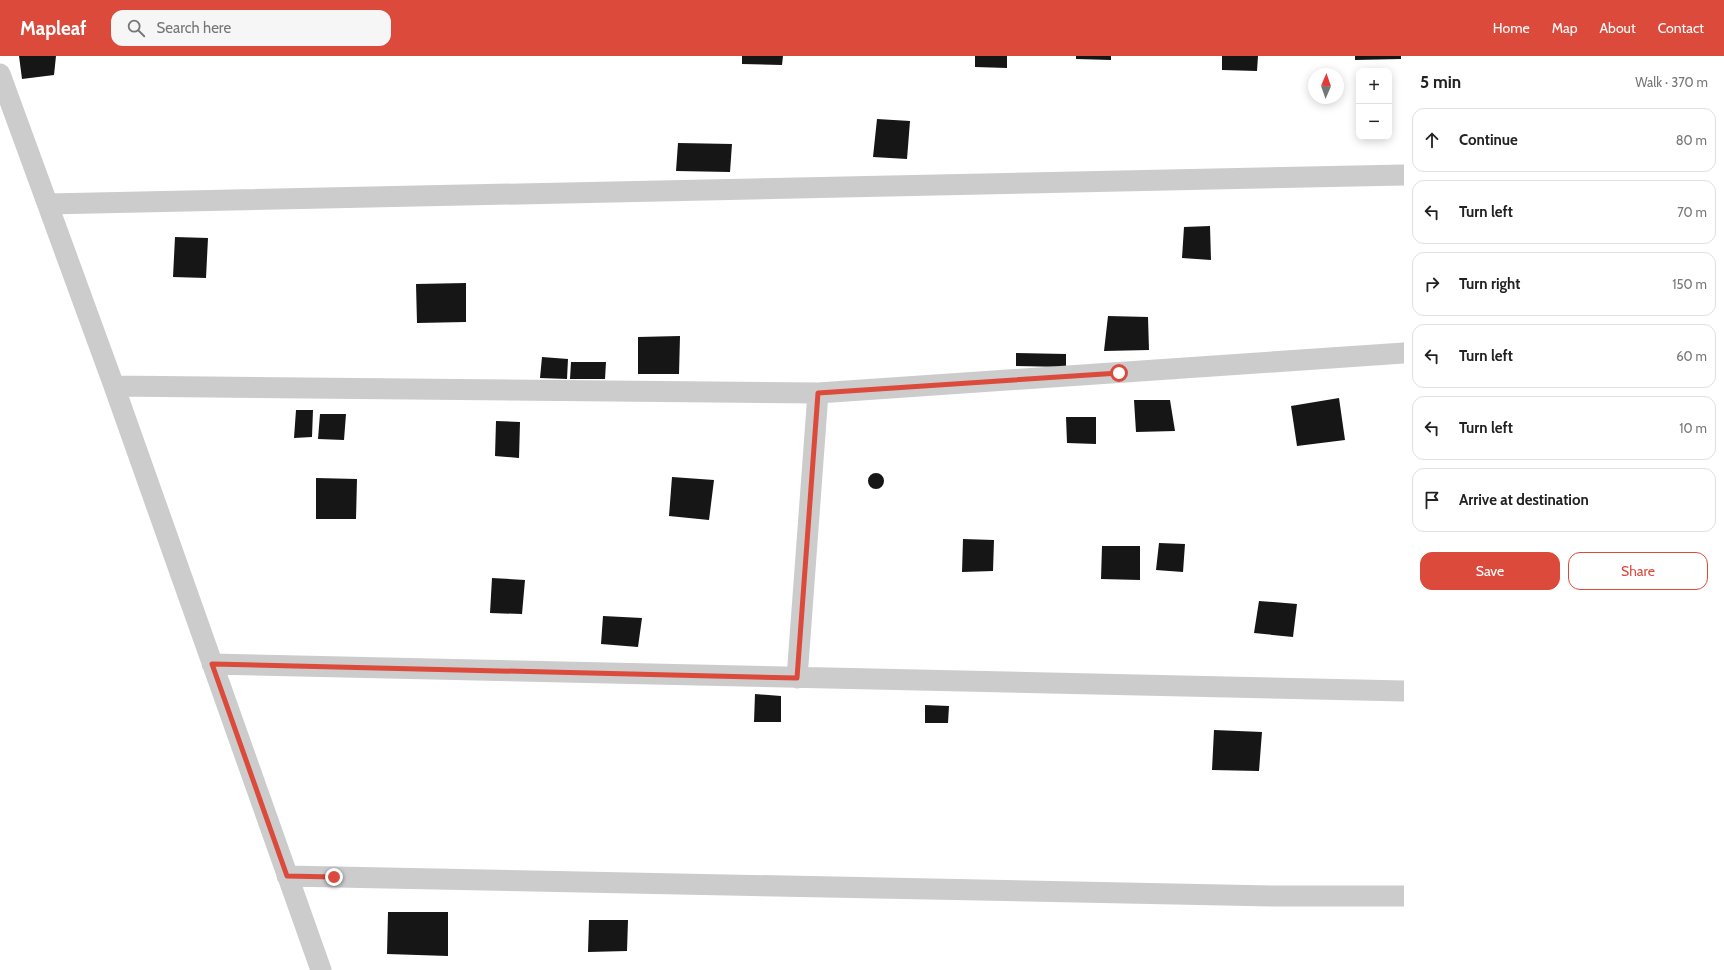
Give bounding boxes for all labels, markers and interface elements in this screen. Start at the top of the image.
search box [111,10,391,46]
text: Mapleaf [20,17,87,40]
icon: search [125,17,147,39]
text: Search here [157,19,231,37]
text: Home [1493,19,1530,37]
text: Map [1552,19,1577,37]
text: About [1599,19,1636,37]
text: Contact [1658,19,1704,37]
north arrow [1308,68,1344,104]
map controls [1356,68,1392,140]
button: + [1356,68,1392,104]
text: 5 min [1420,72,1461,92]
text: Walk · 370 m [1635,74,1708,90]
button: − [1356,104,1392,140]
icon: ahead [1421,129,1443,151]
text: Continue [1459,131,1518,149]
text: 80 m [1676,132,1707,148]
icon: left [1421,201,1443,223]
text: Turn left [1459,203,1513,221]
text: 70 m [1677,204,1707,220]
icon: right [1421,273,1443,295]
text: Turn right [1459,275,1520,293]
text: 150 m [1672,276,1707,292]
icon: left [1421,345,1443,367]
text: Turn left [1459,347,1513,365]
text: 60 m [1676,348,1707,364]
route start [1110,364,1128,382]
icon: left [1421,417,1443,439]
text: Turn left [1459,419,1513,437]
text: 10 m [1679,420,1707,436]
icon: arrive [1421,489,1443,511]
text: Arrive at destination [1459,491,1589,509]
button: Save [1420,552,1560,590]
button: Share [1568,552,1708,590]
route end [325,868,343,886]

